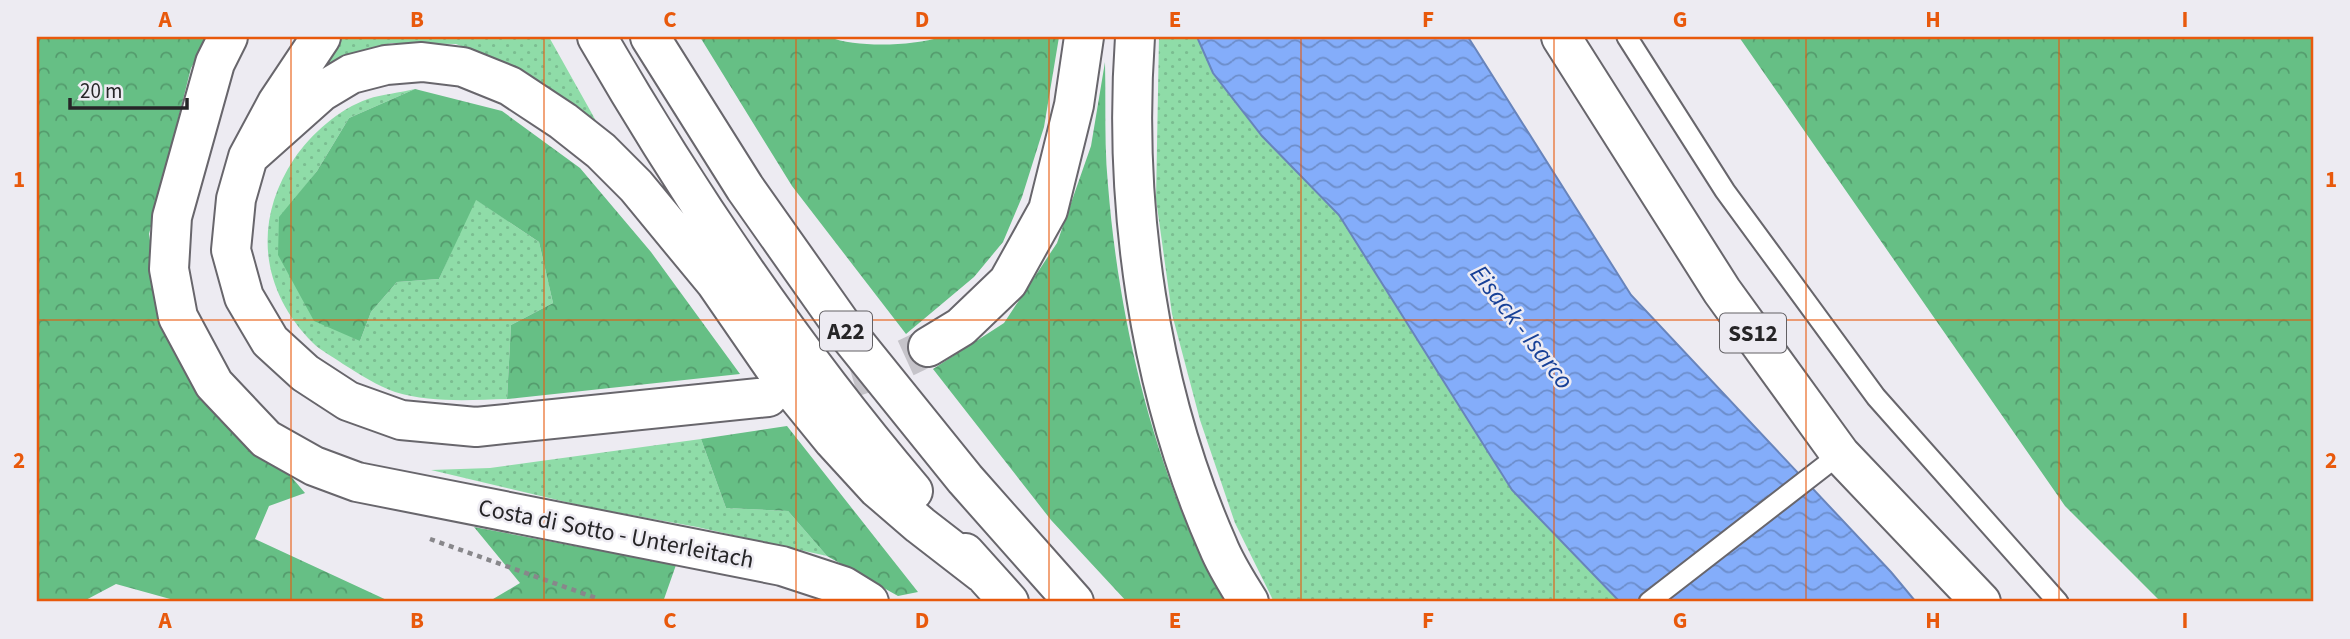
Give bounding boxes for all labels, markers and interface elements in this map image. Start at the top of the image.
text: A [157,3,172,36]
text: B [410,3,424,36]
text: C [663,3,677,36]
text: D [915,3,929,36]
text: E [1169,3,1181,36]
text: F [1422,3,1434,36]
text: G [1673,3,1687,36]
text: H [1925,3,1941,36]
text: I [2182,3,2188,36]
scale bar [70,66,187,110]
text: 20 m [80,76,122,106]
text: 1 [13,163,25,196]
text: 1 [2325,163,2337,196]
water label: Eisack - Isarco [1461,257,1583,397]
road number: A22 [820,312,872,350]
road number: SS12 [1720,314,1786,352]
text: 2 [13,444,25,477]
text: 2 [2325,444,2337,477]
street label: Costa di Sotto - Unterleitach [475,490,757,578]
text: A [157,604,172,637]
text: B [410,604,424,637]
text: C [663,604,677,637]
text: D [915,604,929,637]
text: E [1169,604,1181,637]
text: F [1422,604,1434,637]
text: G [1673,604,1687,637]
text: H [1925,604,1941,637]
text: I [2182,604,2188,637]

